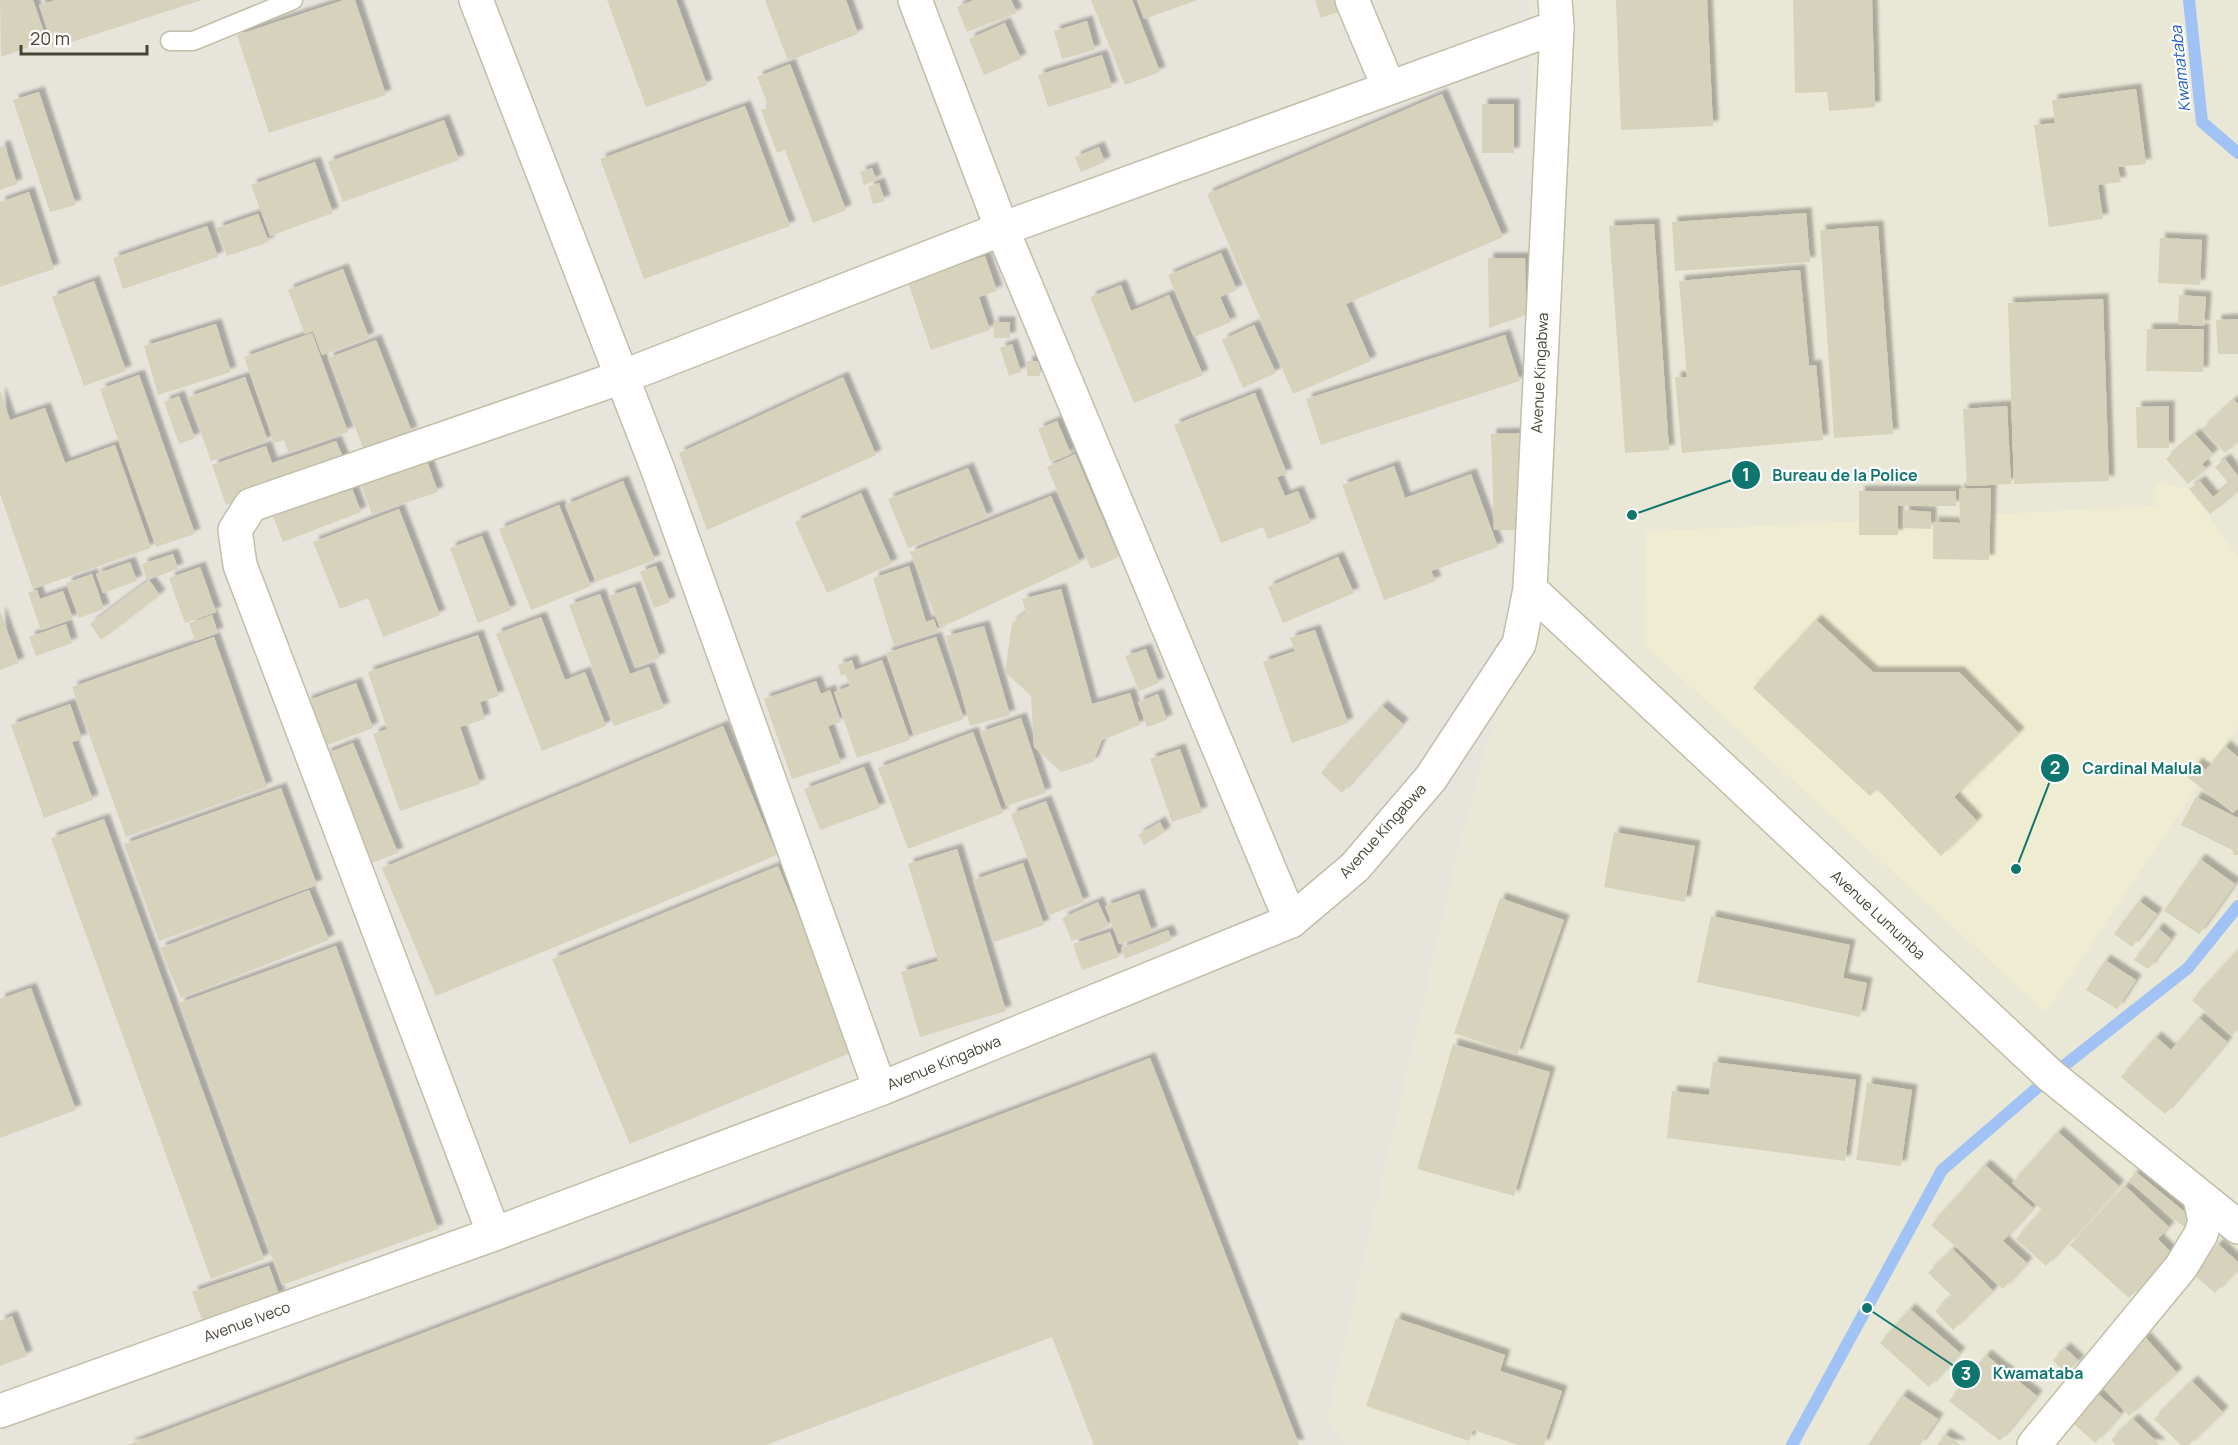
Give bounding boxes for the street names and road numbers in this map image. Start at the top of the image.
street label: Avenue Kingabwa [1526,312,1553,434]
street label: Avenue Kingabwa [1334,779,1431,883]
street label: Avenue Lumumba [1826,865,1930,964]
street label: Avenue Kingabwa [884,1030,1004,1095]
street label: Avenue Iveco [201,1296,293,1347]

